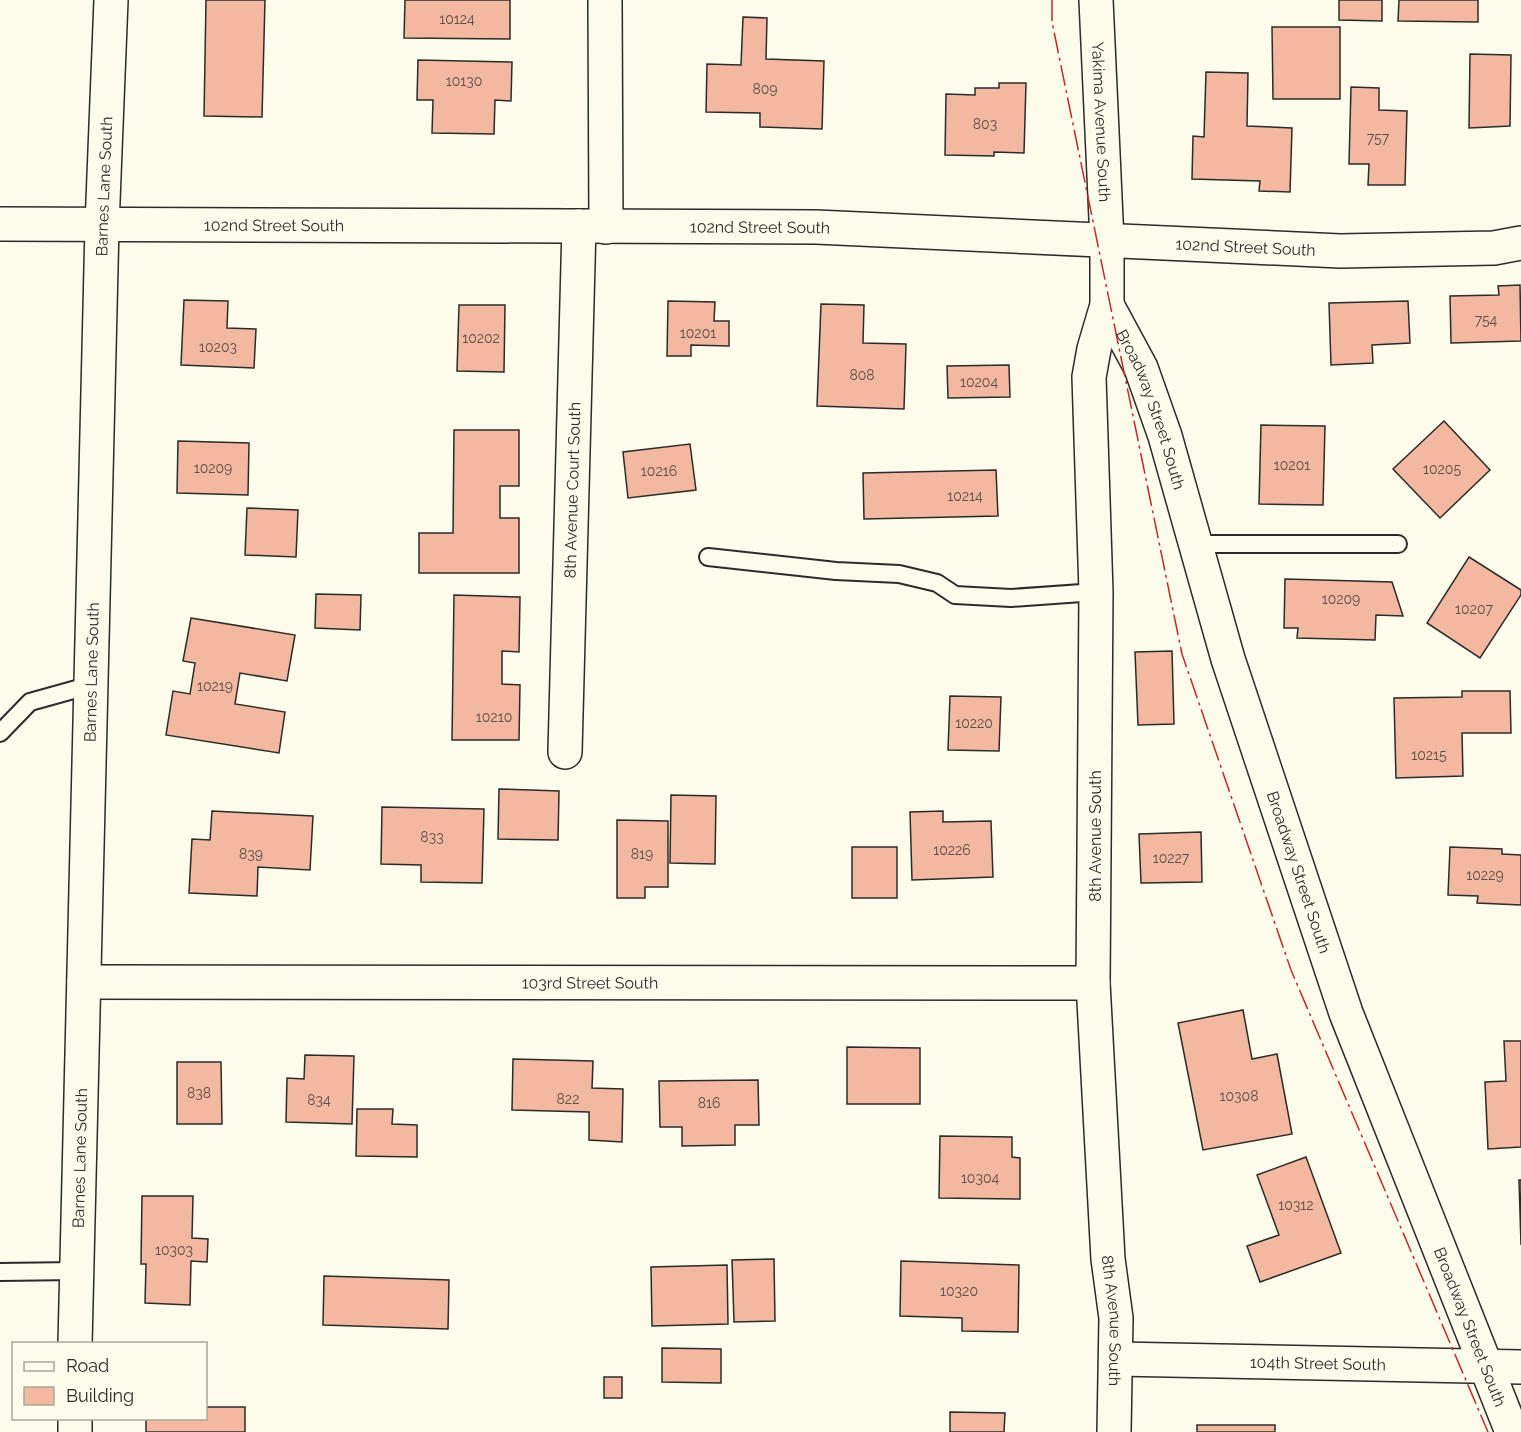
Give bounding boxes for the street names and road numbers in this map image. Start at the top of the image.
street label: Yakima Avenue South [1088,41,1115,202]
street label: Barnes Lane South [92,116,116,257]
street label: 102nd Street South [204,215,344,235]
street label: 102nd Street South [690,217,831,237]
street label: 102nd Street South [1175,234,1316,259]
street label: Broadway Street South [1112,326,1189,492]
street label: 8th Avenue Court South [560,402,584,579]
street label: Barnes Lane South [80,602,102,742]
street label: 8th Avenue South [1086,770,1105,902]
street label: Broadway Street South [1263,788,1335,956]
street label: 103rd Street South [522,973,658,992]
street label: Barnes Lane South [68,1088,91,1228]
street label: Broadway Street South [1430,1244,1510,1409]
street label: 8th Avenue South [1098,1254,1126,1386]
street label: 104th Street South [1250,1352,1386,1374]

